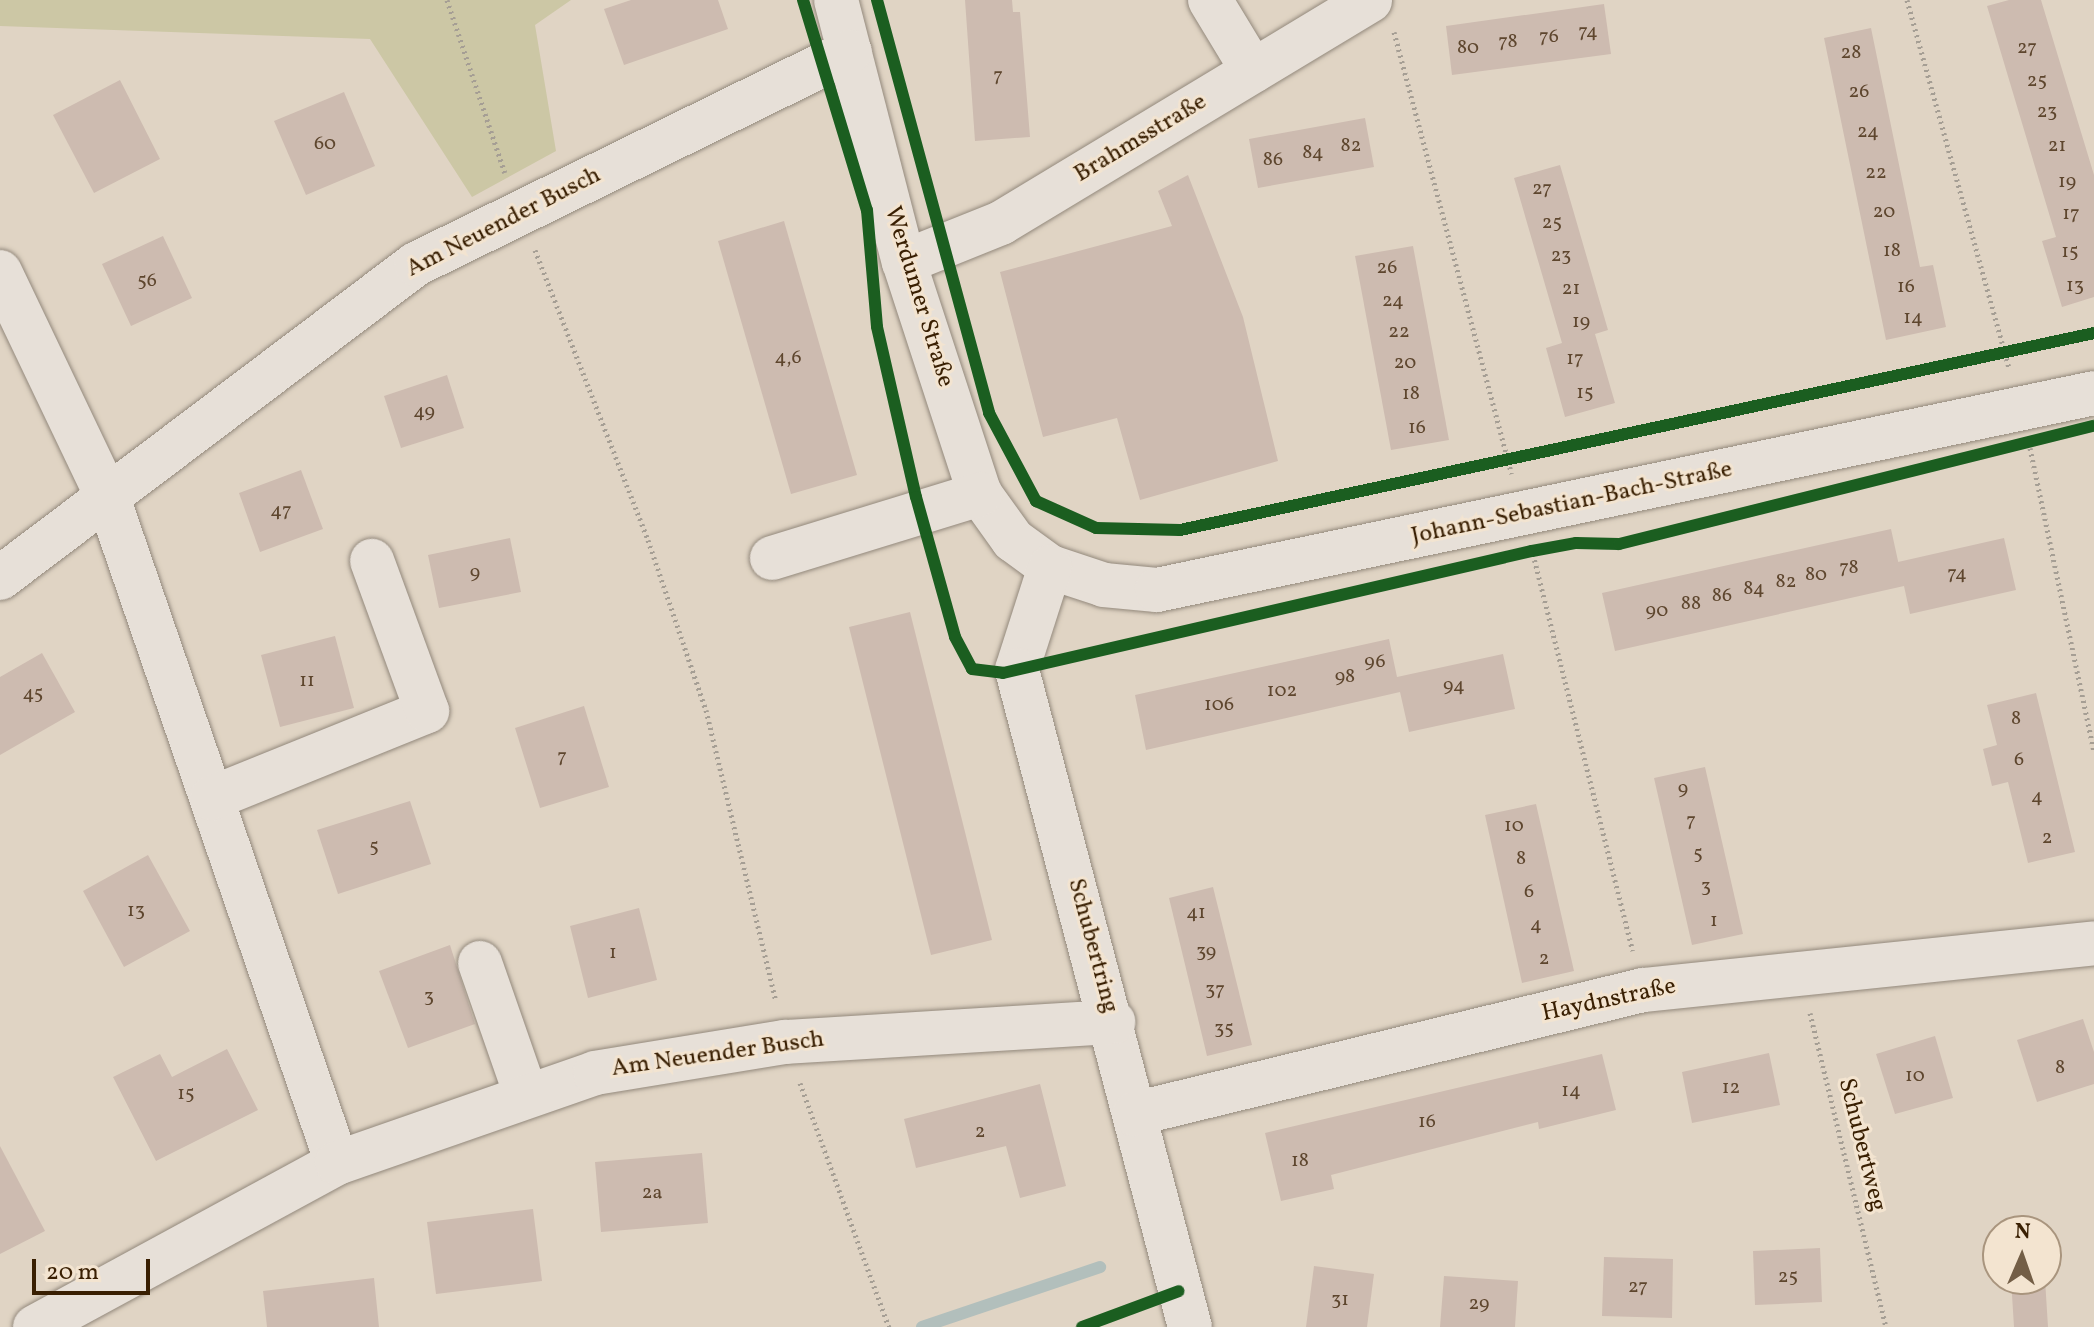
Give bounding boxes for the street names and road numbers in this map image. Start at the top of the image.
street label: Brahmsstraße [1070,88,1212,190]
street label: Am Neuender Busch [402,162,606,284]
street label: Werdumer Straße [877,203,959,391]
street label: Johann-Sebastian-Bach-Straße [1409,456,1735,552]
street label: Schubertring [1060,876,1124,1016]
street label: Haydnstraße [1539,973,1679,1029]
street label: Am Neuender Busch [610,1026,826,1084]
street label: Schubertweg [1831,1075,1891,1215]

